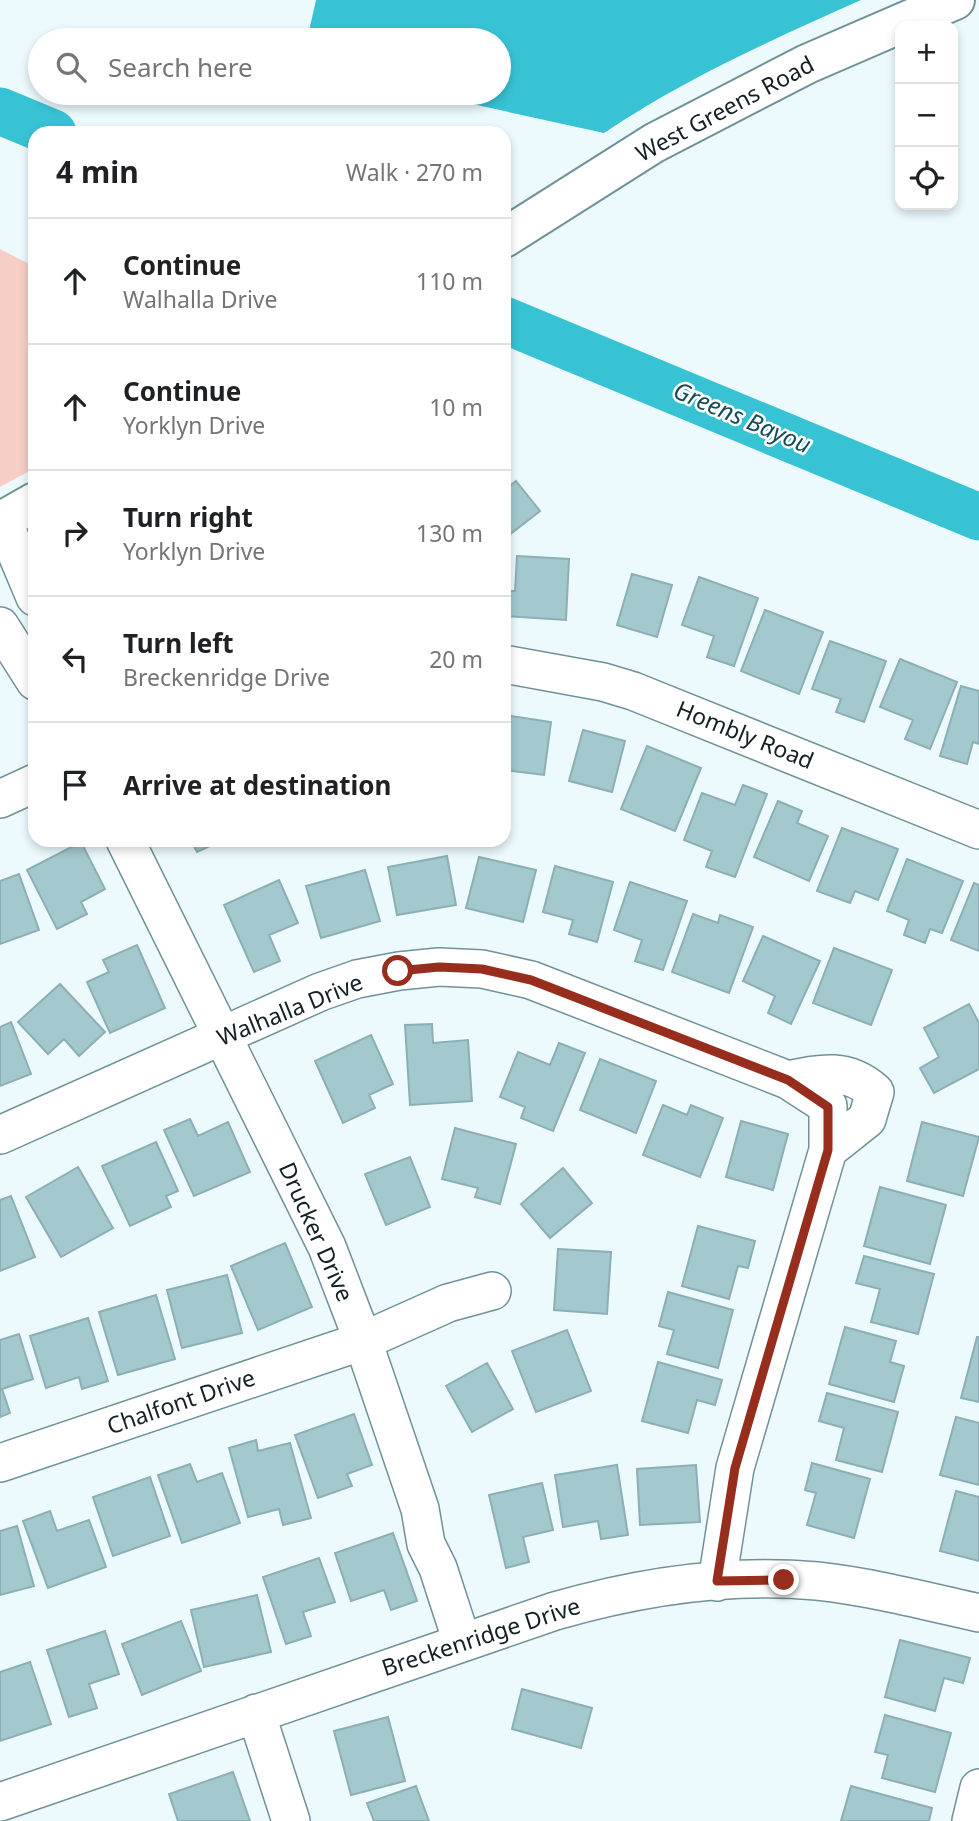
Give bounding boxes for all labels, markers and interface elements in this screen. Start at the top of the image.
map controls [895,21,958,210]
button: + [895,21,958,84]
search box [28,28,511,105]
icon: search [52,48,90,86]
street label: West Greens Road [630,48,819,169]
text: Search here [108,49,253,85]
button: − [895,84,958,147]
button: locate [895,147,958,210]
text: 4 min [56,151,139,192]
text: Walk · 270 m [346,156,483,188]
text: Continue [123,247,241,283]
icon: ahead [56,262,94,300]
text: 110 m [416,265,483,297]
text: Walhalla Drive [123,283,278,315]
text: Continue [123,373,241,409]
water label: Greens Bayou [669,373,817,460]
icon: ahead [56,388,94,426]
text: 10 m [429,391,483,423]
text: Yorklyn Drive [123,409,265,441]
text: Turn right [123,499,253,535]
icon: right [56,514,94,552]
text: 130 m [416,517,483,549]
text: Yorklyn Drive [123,535,265,567]
text: Turn left [123,625,234,661]
icon: left [56,640,94,678]
text: 20 m [429,643,483,675]
text: Breckenridge Drive [123,661,330,693]
street label: Hombly Road [672,692,819,776]
icon: arrive [56,766,94,804]
text: Arrive at destination [123,767,392,803]
route start [382,955,413,986]
street label: Walhalla Drive [212,965,367,1053]
street label: Drucker Drive [272,1157,362,1306]
street label: Chalfont Drive [102,1361,259,1441]
route end [768,1564,799,1595]
street label: Breckenridge Drive [377,1589,584,1683]

